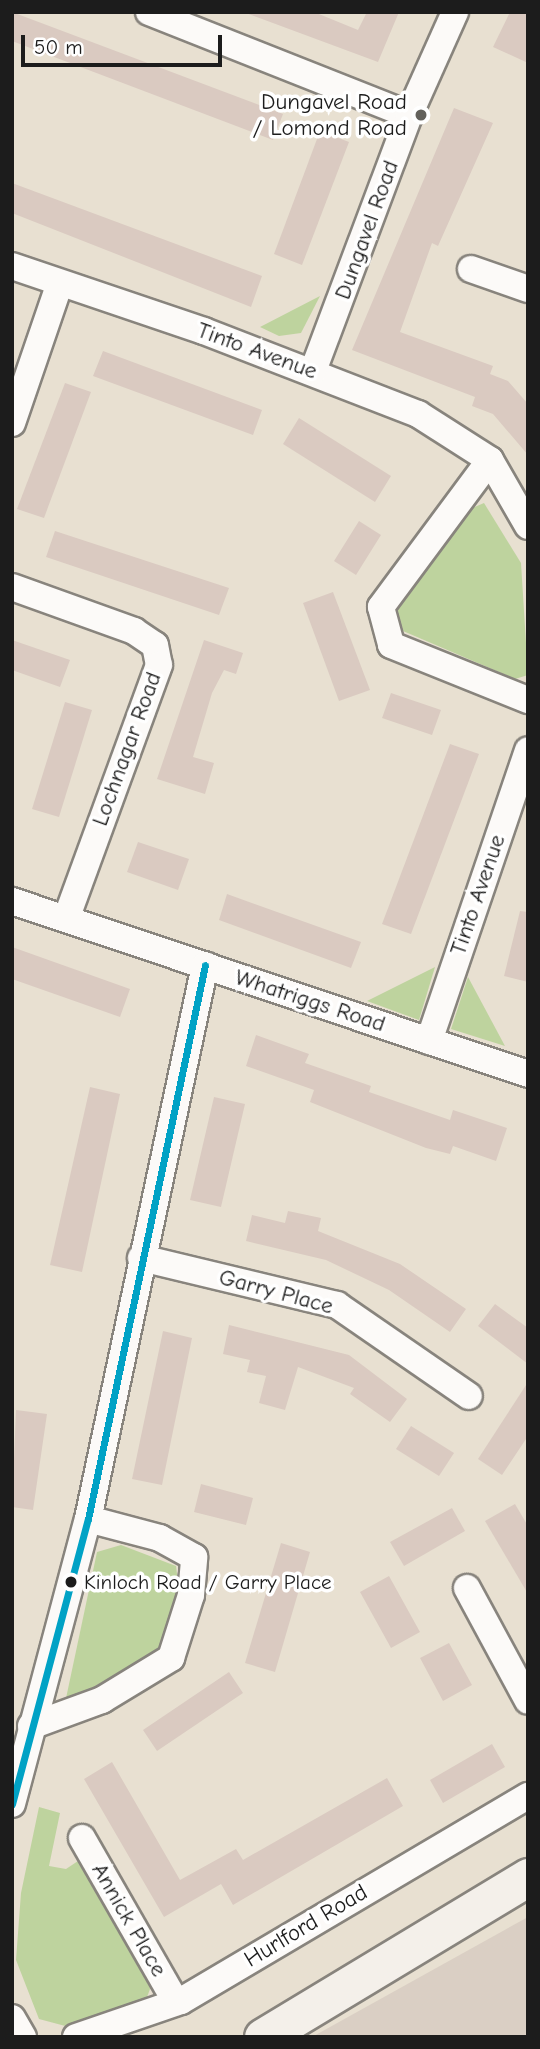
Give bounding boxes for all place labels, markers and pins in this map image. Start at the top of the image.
place label: Dungavel Road / Lomond Road [253,88,407,142]
marker: Dungavel Road / Lomond Road [413,107,429,123]
place label: Kinloch Road / Garry Place [84,1569,332,1595]
marker: Kinloch Road / Garry Place [64,1575,78,1589]

